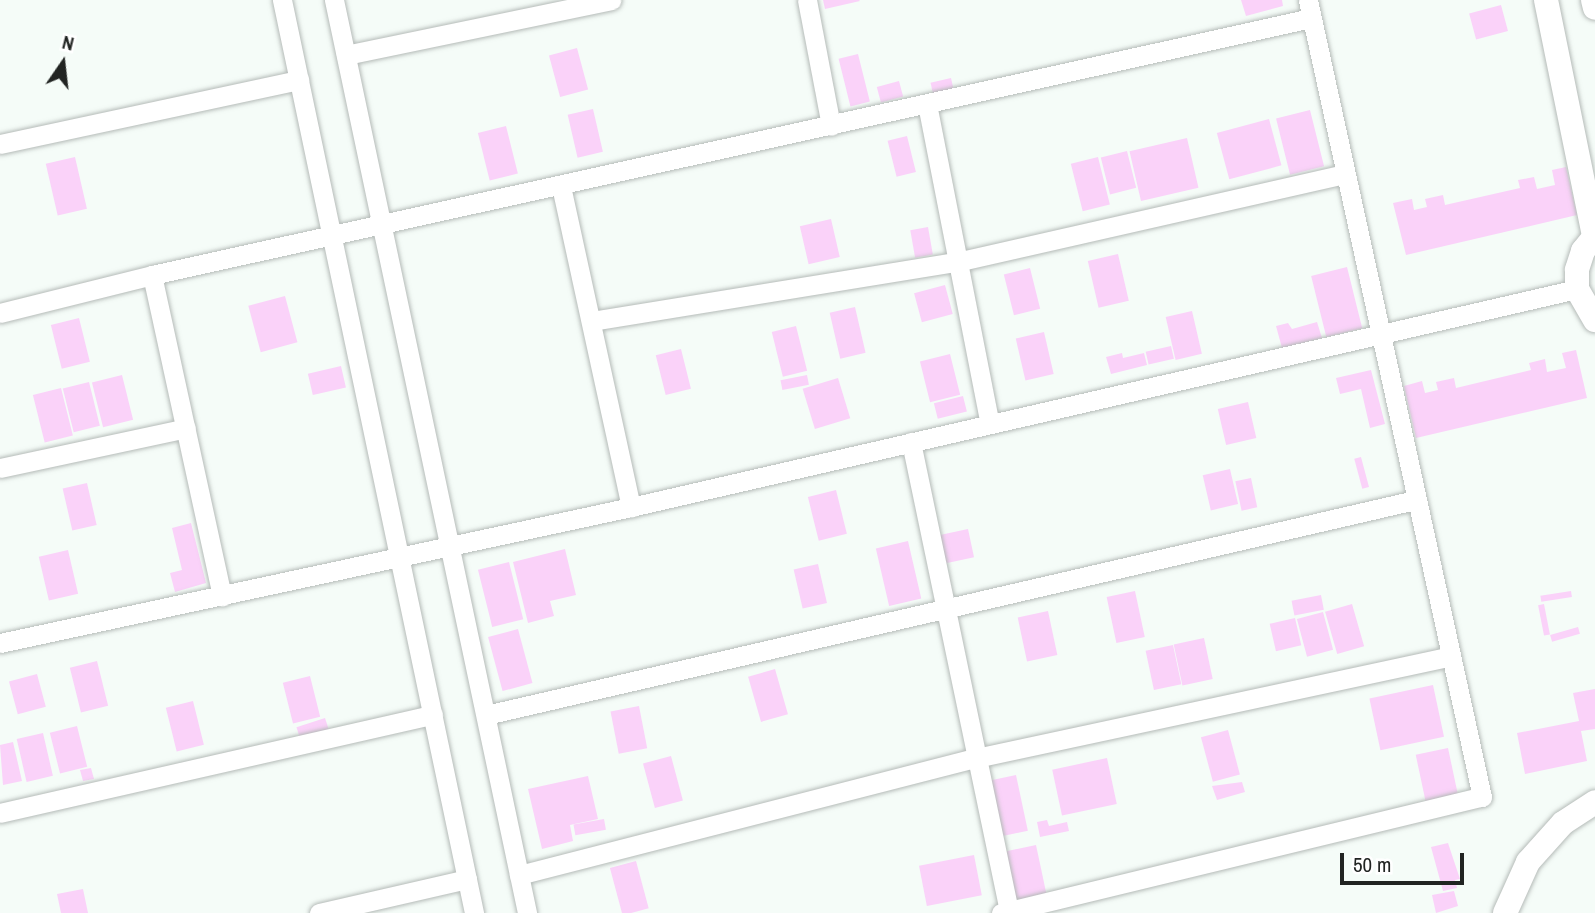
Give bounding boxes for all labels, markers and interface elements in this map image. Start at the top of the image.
north arrow [28,28,98,98]
text: N [59,29,77,57]
scale bar [1343,839,1467,883]
text: 50 m [1353,850,1391,879]

